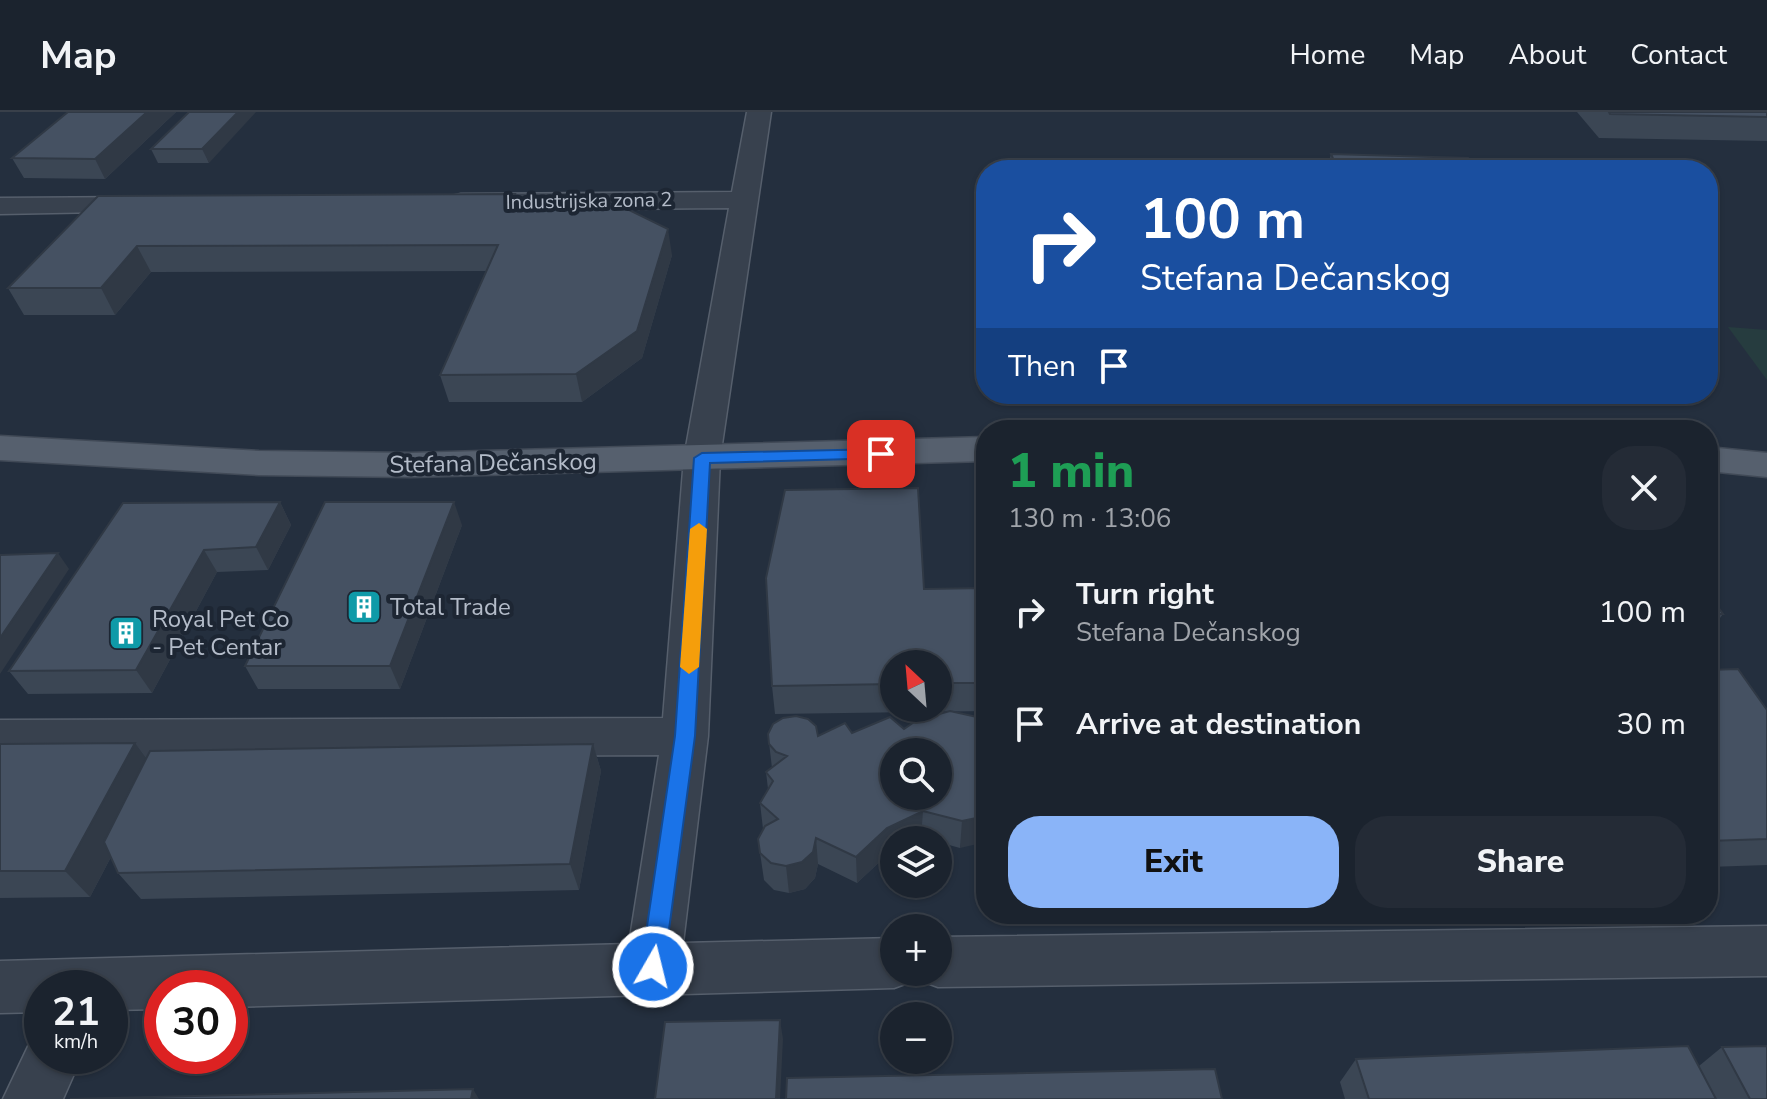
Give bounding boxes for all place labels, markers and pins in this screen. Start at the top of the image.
pin [847,420,915,488]
building icon: Total Trade [345,588,383,626]
place label: Total Trade [390,591,511,623]
place label: Royal Pet Co - Pet Centar [152,603,290,663]
building icon: Royal Pet Co - Pet Centar [107,614,145,652]

